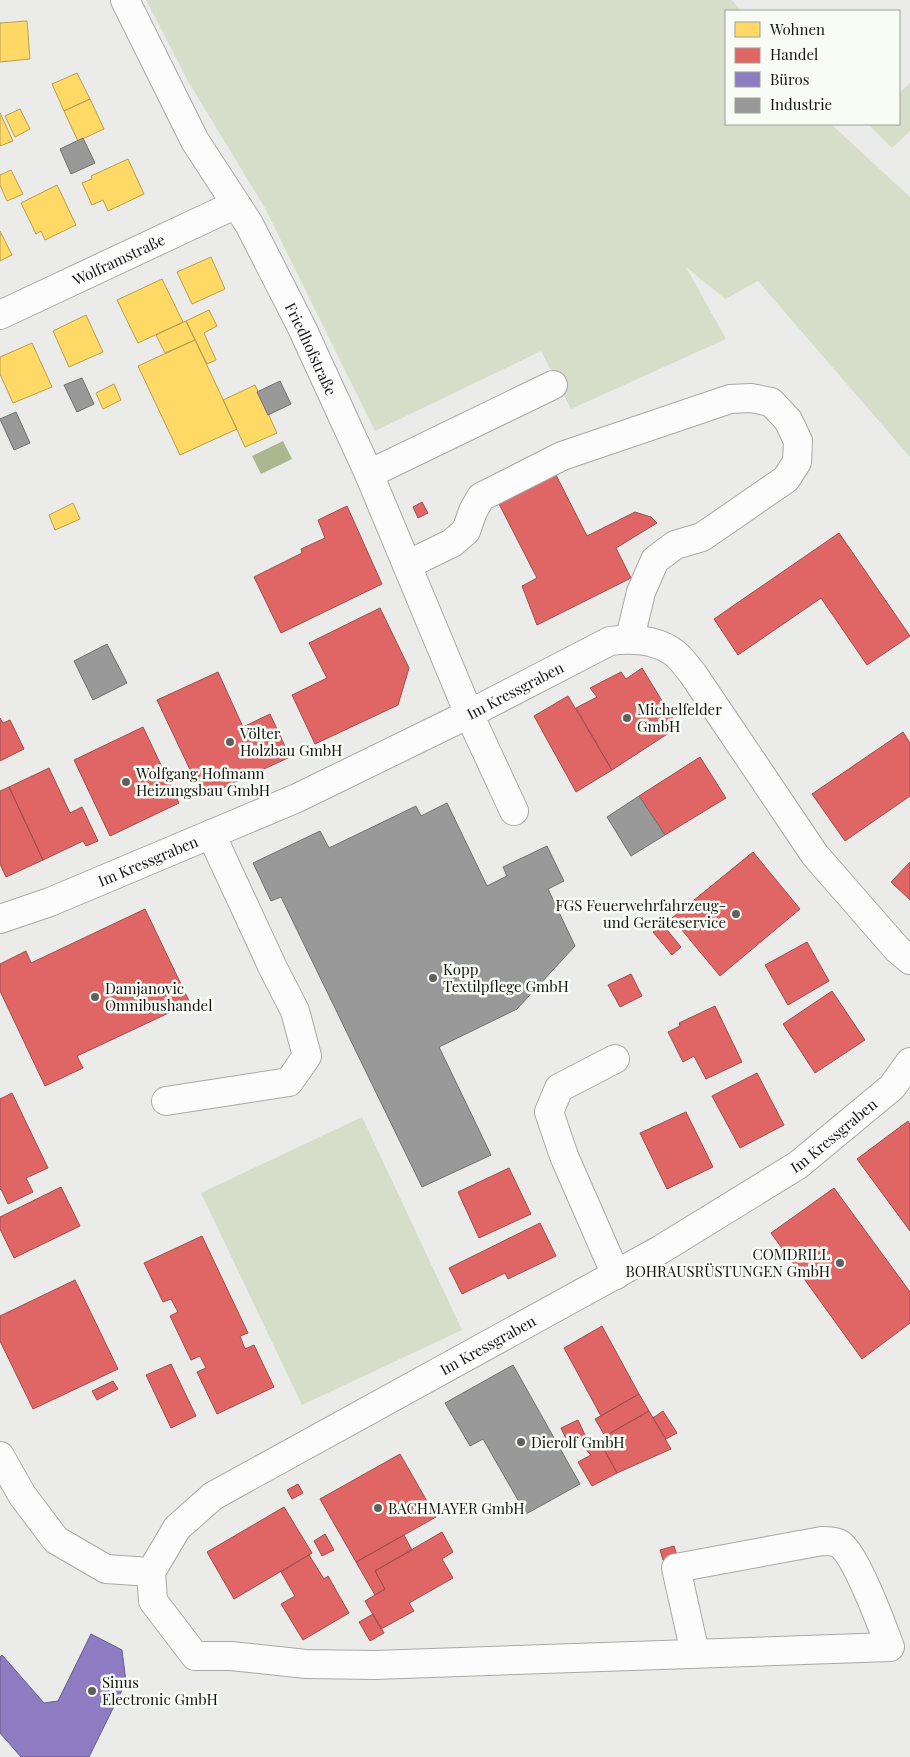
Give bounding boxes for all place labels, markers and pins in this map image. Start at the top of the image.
place label: Michelfelder GmbH [637,699,722,736]
marker: Michelfelder GmbH [621,712,633,724]
place label: Völter Holzbau GmbH [239,723,342,760]
marker: Völter Holzbau GmbH [224,736,236,748]
place label: Wolfgang Hofmann Heizungsbau GmbH [135,763,270,800]
marker: Wolfgang Hofmann Heizungsbau GmbH [120,776,132,788]
place label: FGS Feuerwehrfahrzeug- und Geräteservice [555,895,726,932]
marker: FGS Feuerwehrfahrzeug- und Geräteservice [730,908,742,920]
place label: Kopp Textilpflege GmbH [443,959,569,996]
marker: Kopp Textilpflege GmbH [427,972,439,984]
place label: Damjanovic Omnibushandel [105,978,213,1015]
marker: Damjanovic Omnibushandel [89,991,101,1003]
place label: COMDRILL BOHRAUSRÜSTUNGEN GmbH [625,1244,830,1281]
marker: COMDRILL BOHRAUSRÜSTUNGEN GmbH [834,1257,846,1269]
place label: Dierolf GmbH [531,1432,625,1452]
marker: Dierolf GmbH [515,1436,527,1448]
place label: BACHMAYER GmbH [388,1498,525,1518]
marker: BACHMAYER GmbH [372,1502,384,1514]
place label: Sinus Electronic GmbH [102,1672,218,1709]
marker: Sinus Electronic GmbH [86,1685,98,1697]

